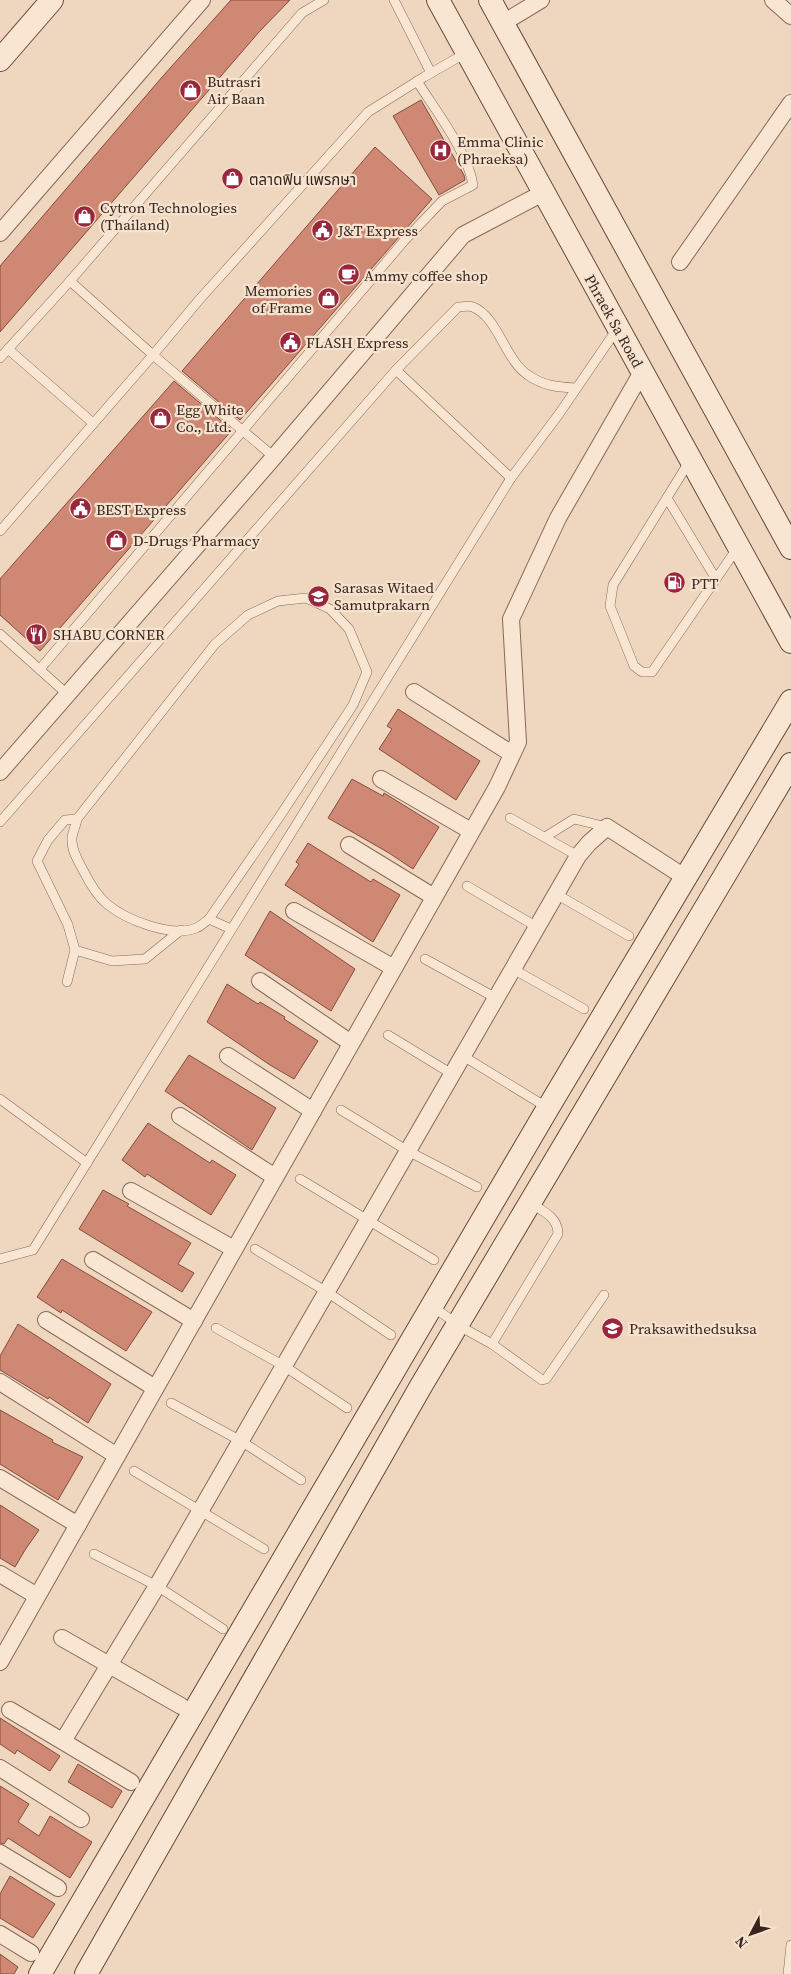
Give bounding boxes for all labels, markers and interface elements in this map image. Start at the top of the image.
place label: Butrasri Air Baan [207,71,265,109]
shop icon: Butrasri Air Baan [179,78,203,102]
place label: Emma Clinic (Phraeksa) [457,131,544,169]
hospital icon: Emma Clinic (Phraeksa) [429,138,453,162]
shop icon: ตลาดฟิน แพรกษา [221,167,245,191]
place label: ตลาดฟิน แพรกษา [249,169,356,190]
place label: Cytron Technologies (Thailand) [100,197,237,235]
shop icon: Cytron Technologies (Thailand) [72,204,96,228]
public building icon: J&T Express [310,218,334,242]
place label: J&T Express [337,220,418,241]
cafe icon: Ammy coffee shop [336,263,360,287]
place label: Ammy coffee shop [364,265,488,286]
street label: Phraek Sa Road [580,271,649,372]
place label: Memories of Frame [244,280,312,318]
shop icon: Memories of Frame [316,287,340,311]
public building icon: FLASH Express [278,330,302,354]
place label: FLASH Express [306,332,409,353]
place label: Egg White Co., Ltd. [176,399,244,437]
shop icon: Egg White Co., Ltd. [148,406,172,430]
public building icon: BEST Express [68,497,92,521]
place label: BEST Express [96,499,186,520]
shop icon: D-Drugs Pharmacy [105,528,129,552]
place label: D-Drugs Pharmacy [133,530,260,551]
fuel station icon: PTT [663,571,687,595]
place label: PTT [691,573,718,594]
place label: Sarasas Witaed Samutprakarn [334,577,435,615]
school or university icon: Sarasas Witaed Samutprakarn [306,584,330,608]
restaurant icon: SHABU CORNER [25,622,49,646]
place label: SHABU CORNER [53,624,165,645]
school or university icon: Praksawithedsuksa [601,1316,625,1340]
place label: Praksawithedsuksa [629,1318,757,1339]
north arrow [726,1909,776,1959]
text: N [730,1932,752,1953]

